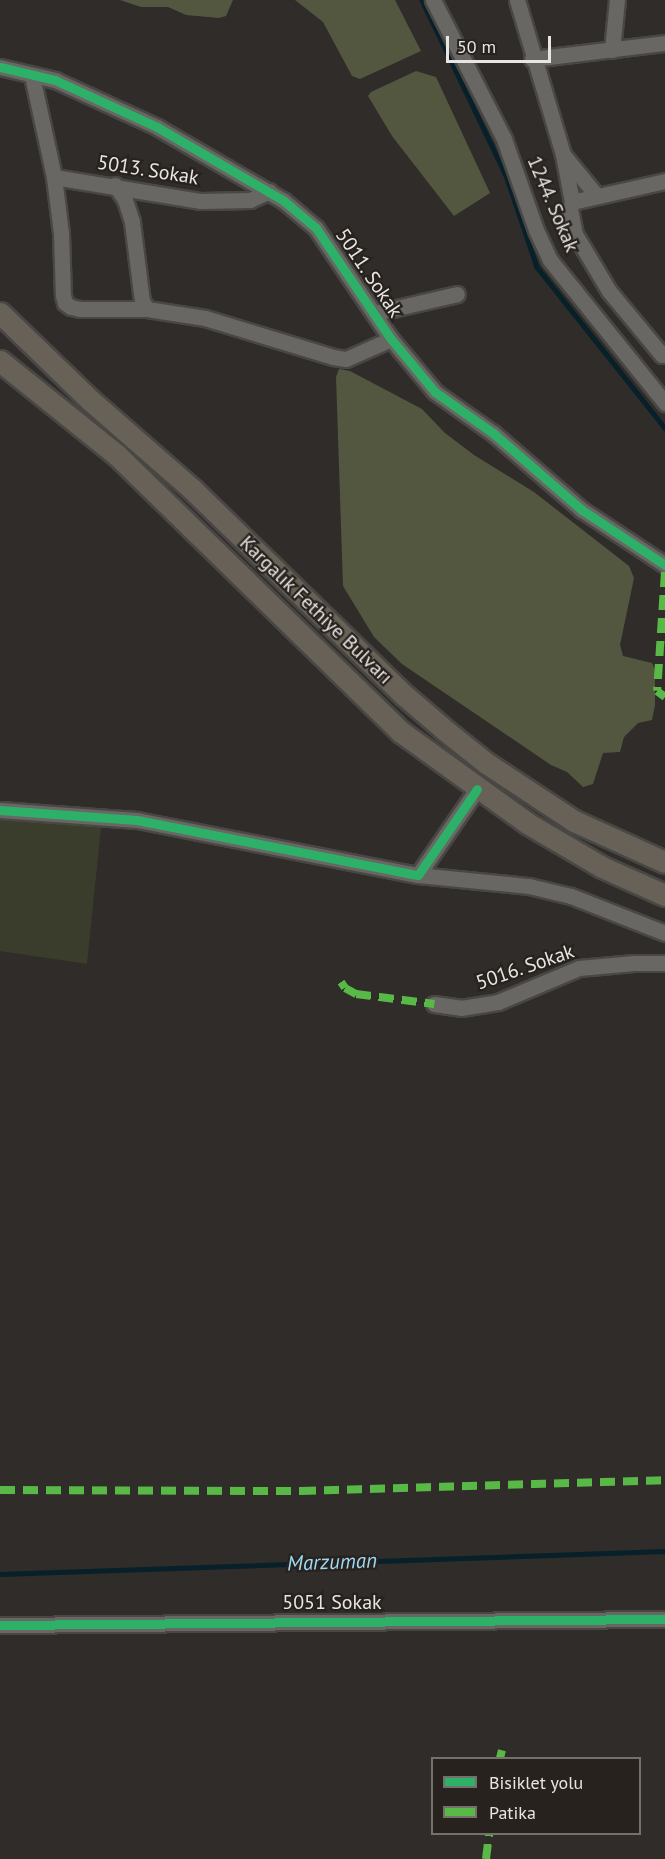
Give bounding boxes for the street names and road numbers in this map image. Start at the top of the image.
street label: 5013. Sokak [95,150,201,190]
street label: 1244. Sokak [522,152,584,256]
street label: 5011. Sokak [330,223,408,323]
street label: Kargalık Fethiye Bulvarı [235,531,397,689]
street label: 5016. Sokak [472,939,578,995]
street label: 5051 Sokak [282,1590,382,1614]

